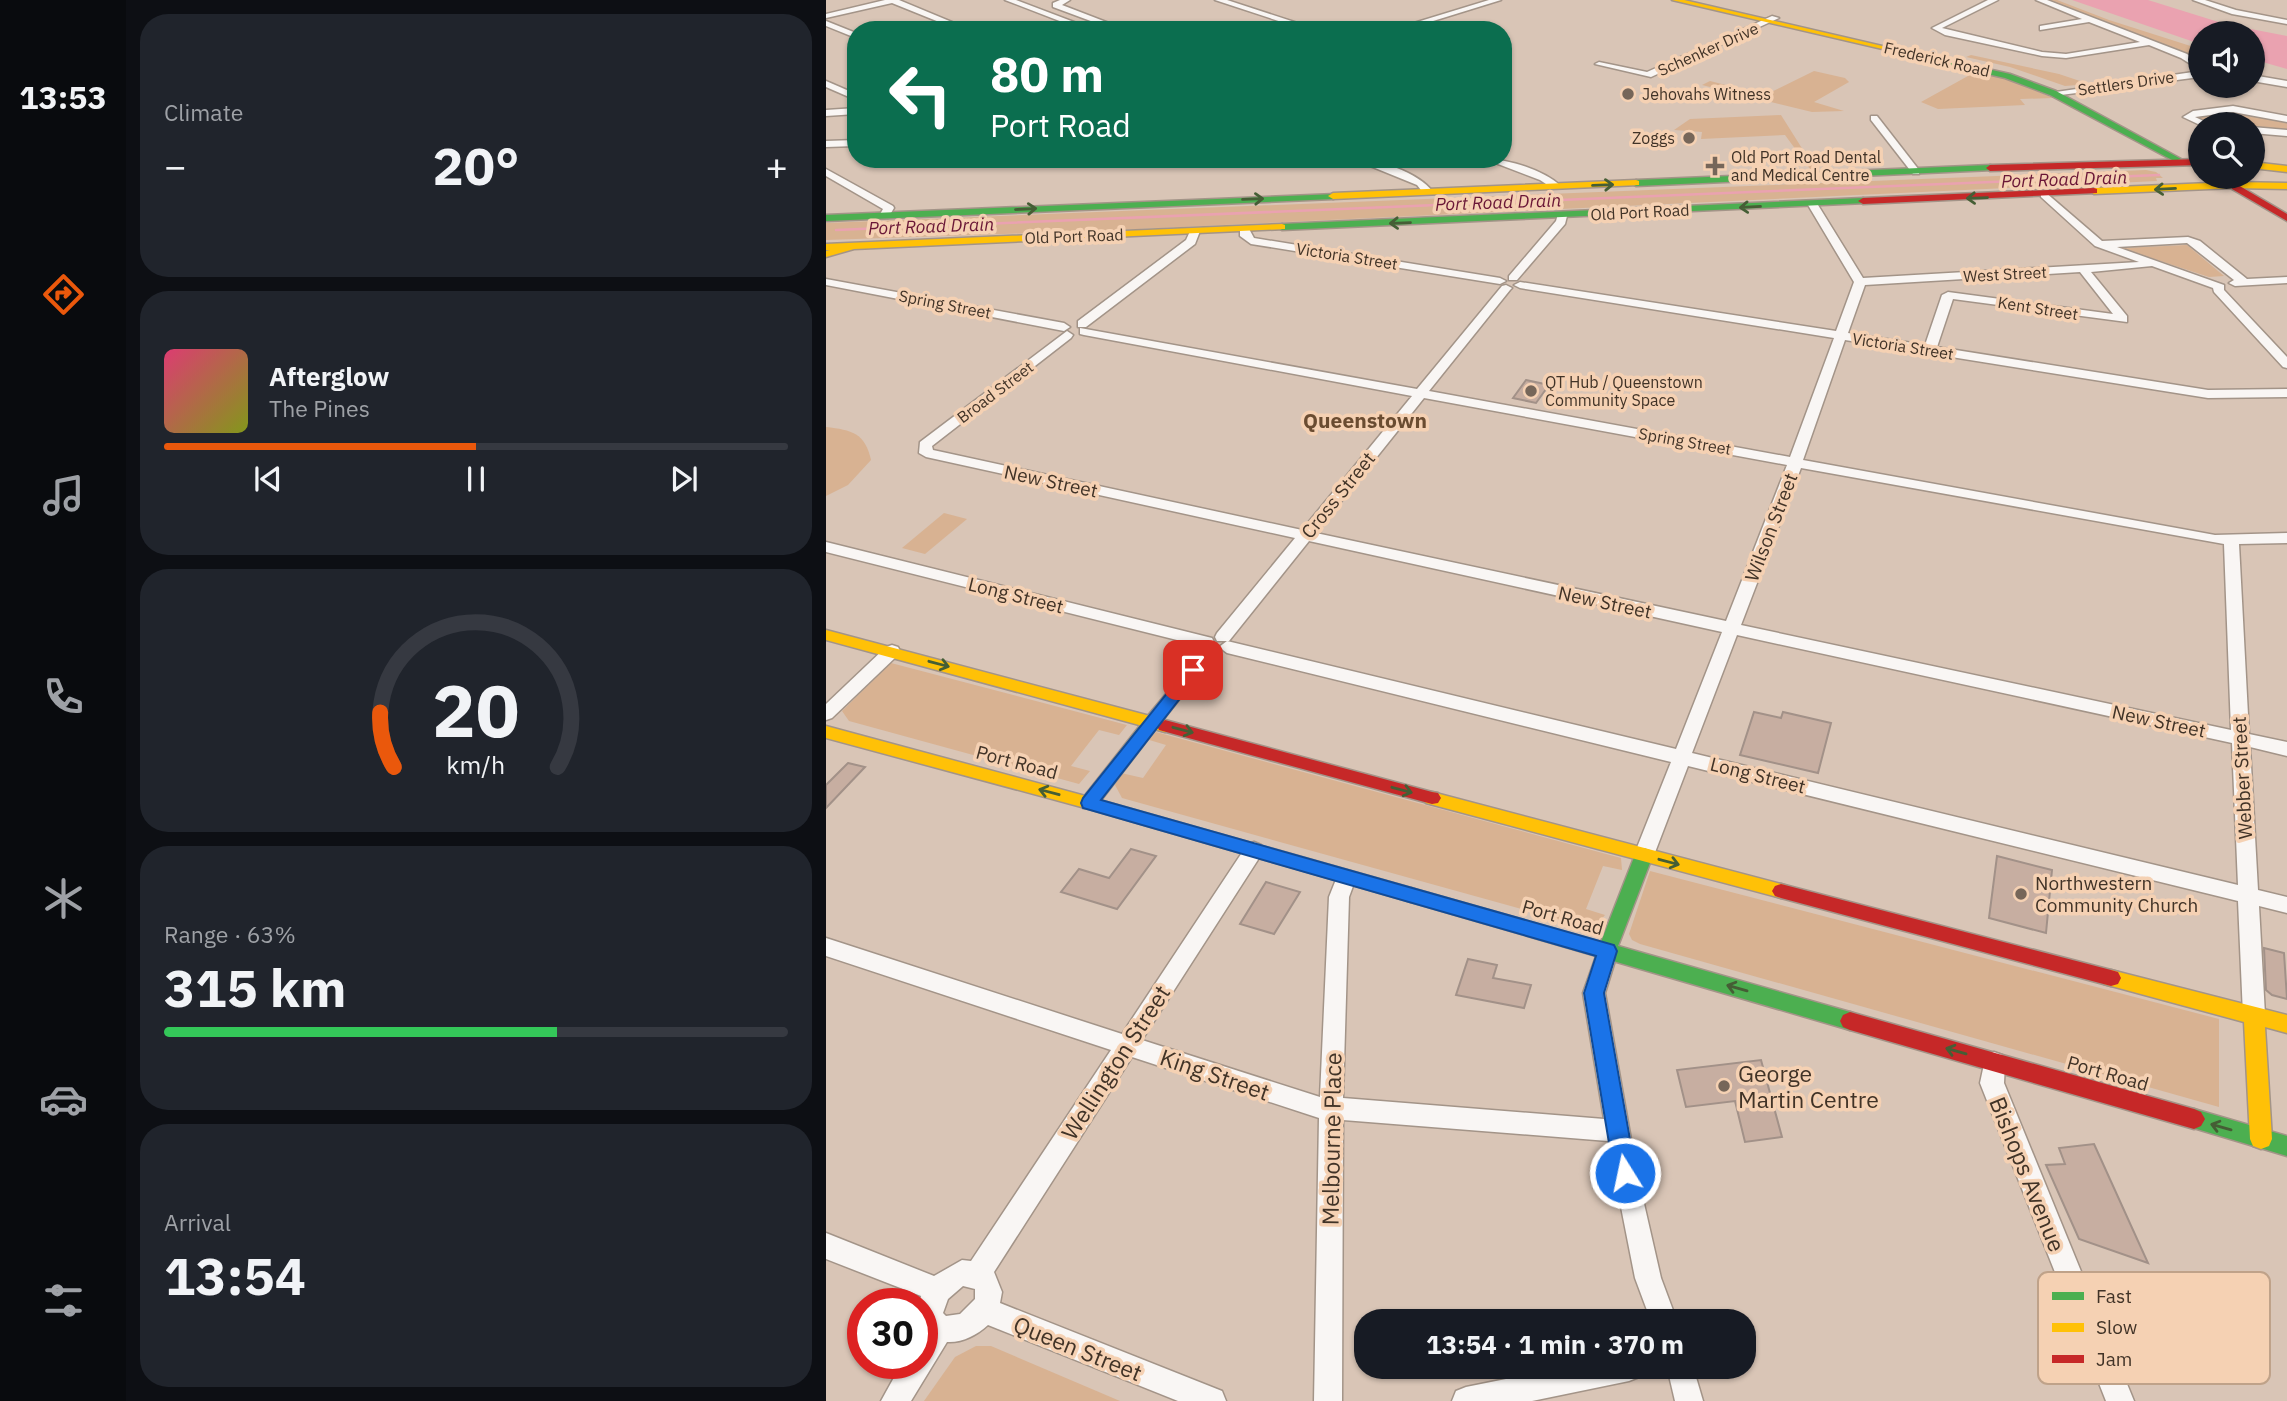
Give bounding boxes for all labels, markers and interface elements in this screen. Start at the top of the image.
street label: Schenker Drive [1655,18,1762,80]
map controls [2188,21,2265,189]
button: sound [2188,21,2265,98]
street label: Frederick Road [1882,37,1992,81]
text: 80 m [990,42,1104,105]
icon: left [875,49,966,140]
street label: Settlers Drive [2077,66,2176,100]
text: 13:53 [19,76,107,118]
place label: Jehovahs Witness [1642,84,1771,104]
marker: Jehovahs Witness [1620,86,1636,102]
text: Climate [164,97,243,127]
text: Port Road [990,104,1131,146]
button: search [2188,112,2265,189]
place label: Zoggs [1632,128,1675,148]
marker: Zoggs [1681,130,1697,146]
text: 20° [433,132,519,199]
text: − [164,141,187,190]
text: + [765,141,788,190]
place label: Old Port Road Dental and Medical Centre [1731,147,1881,185]
marker: Old Port Road Dental and Medical Centre [1705,156,1725,176]
water label: Port Road Drain [2001,165,2127,193]
one-way arrow [1591,178,1614,191]
one-way arrow [2154,182,2177,195]
water label: Port Road Drain [1435,188,1561,216]
one-way arrow [1966,191,1989,204]
one-way arrow [1242,193,1265,206]
street label: Old Port Road [1590,199,1690,225]
one-way arrow [1738,201,1761,214]
one-way arrow [1014,203,1037,216]
water label: Port Road Drain [868,212,994,240]
one-way arrow [1389,216,1412,229]
street label: Old Port Road [1024,224,1124,248]
street label: Victoria Street [1295,238,1399,274]
street label: West Street [1963,262,2047,286]
icon: directions [39,270,88,319]
street label: Spring Street [897,285,993,323]
street label: Kent Street [1996,292,2080,324]
street label: Victoria Street [1851,328,1955,364]
street label: Broad Street [953,357,1037,427]
text: Afterglow [269,359,389,393]
place label: QT Hub / Queenstown Community Space [1545,372,1703,410]
marker: QT Hub / Queenstown Community Space [1523,383,1539,399]
text: The Pines [269,393,370,423]
district label: Queenstown [1303,406,1427,434]
street label: Spring Street [1637,423,1733,459]
street label: Cross Street [1296,447,1380,543]
street label: New Street [1002,459,1100,503]
icon: previous [249,460,287,498]
icon: pause [457,460,495,498]
icon: next [665,460,703,498]
street label: Wilson Street [1739,469,1803,585]
icon: music [39,471,88,520]
street label: Long Street [966,572,1066,618]
street label: New Street [1556,580,1654,624]
pin [1163,640,1223,700]
icon: arrive [1174,651,1212,689]
one-way arrow [928,658,950,671]
text: 20 [432,662,520,757]
icon: phone [39,672,88,721]
street label: New Street [2110,699,2208,743]
street label: Webber Street [2227,716,2257,840]
one-way arrow [1171,724,1194,737]
street label: Port Road [973,740,1061,784]
text: km/h [447,747,505,780]
street label: Long Street [1708,752,1808,798]
one-way arrow [1390,784,1413,797]
one-way arrow [1038,785,1061,798]
one-way arrow [1657,856,1680,869]
place label: Northwestern Community Church [2035,871,2198,917]
icon: climate [39,874,88,923]
marker: Northwestern Community Church [2013,886,2029,902]
street label: Port Road [1519,894,1607,940]
text: Range · 63% [164,919,296,949]
text: 315 km [164,954,346,1021]
street label: Wellington Street [1054,979,1176,1145]
one-way arrow [1726,981,1748,994]
street label: King Street [1156,1041,1274,1107]
one-way arrow [1945,1043,1967,1056]
street label: Port Road [2064,1050,2152,1096]
street label: Melbourne Place [1314,1052,1348,1226]
place label: George Martin Centre [1738,1058,1879,1114]
icon: car [39,1075,88,1124]
marker: George Martin Centre [1716,1078,1732,1094]
street label: Bishops Avenue [1983,1092,2073,1256]
one-way arrow [2211,1120,2233,1133]
position arrow [1588,1136,1662,1210]
text: Arrival [164,1207,231,1237]
text: 13:54 [164,1242,306,1309]
legend [2038,1272,2270,1384]
icon: filters [39,1276,88,1325]
text: Fast [2096,1284,2132,1308]
speed limit sign: 30 [847,1288,938,1379]
street label: Queen Street [1009,1309,1147,1387]
text: Slow [2096,1315,2137,1339]
text: 13:54 · 1 min · 370 m [1426,1327,1684,1361]
text: Jam [2096,1347,2132,1371]

